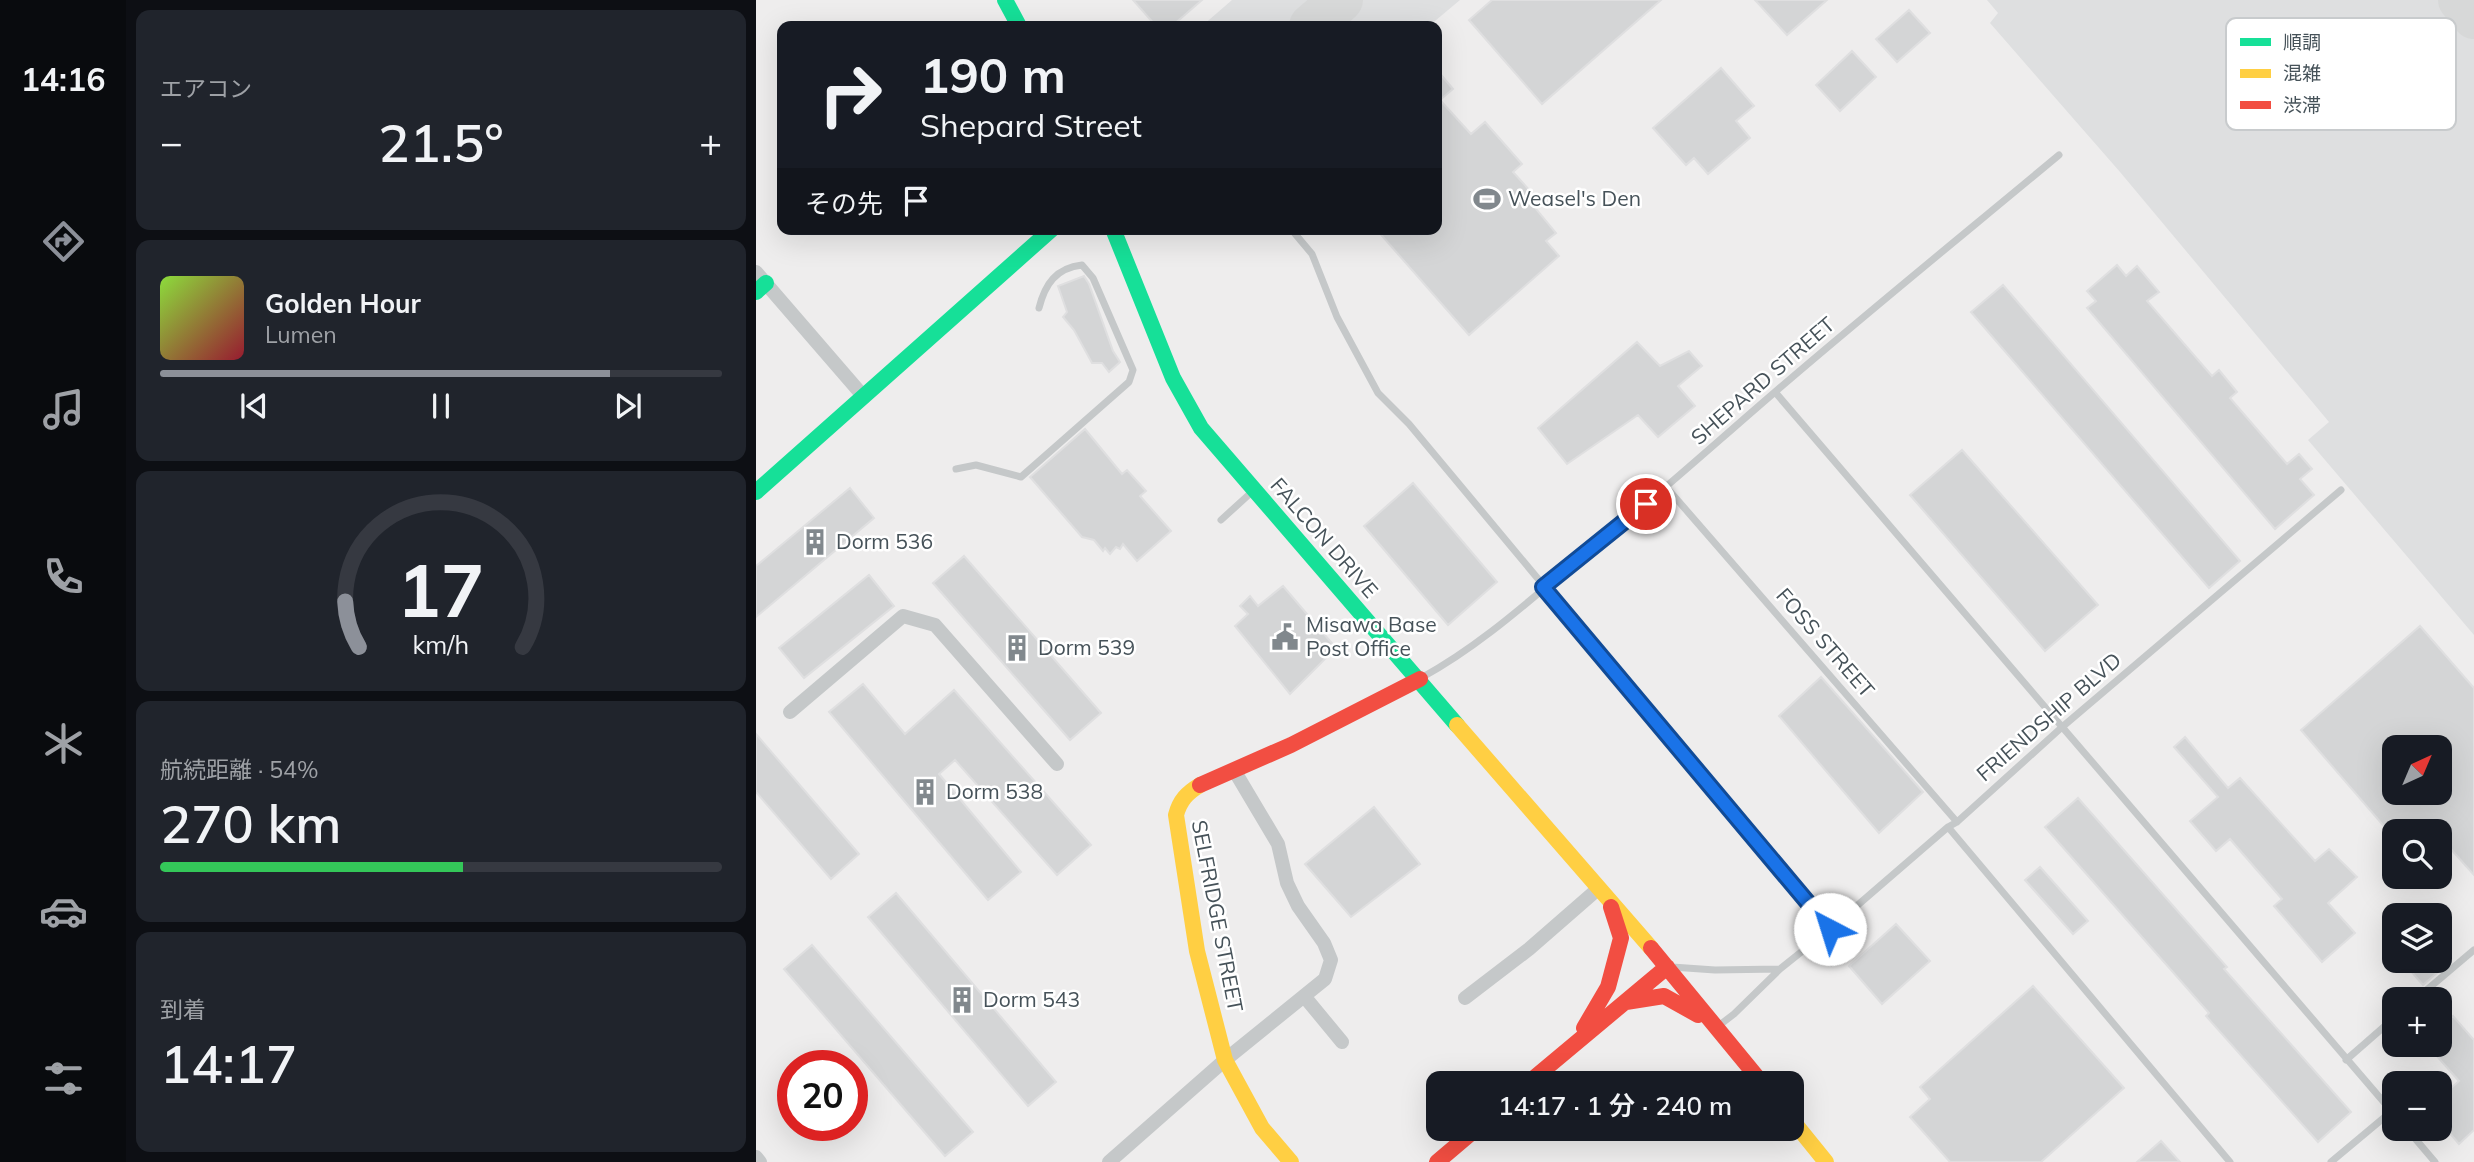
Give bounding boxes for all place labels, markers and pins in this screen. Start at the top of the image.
sports icon: Weasel's Den [1472,184,1502,214]
place label: Weasel's Den [1508,185,1641,211]
pin [1616,474,1676,534]
building icon: Dorm 536 [800,527,830,557]
place label: Dorm 536 [836,528,933,554]
place label: Misawa Base Post Office [1306,611,1437,661]
public building icon: Misawa Base Post Office [1270,622,1300,652]
building icon: Dorm 539 [1002,633,1032,663]
place label: Dorm 539 [1038,634,1135,660]
building icon: Dorm 538 [910,777,940,807]
place label: Dorm 538 [946,778,1043,804]
building icon: Dorm 543 [947,985,977,1015]
place label: Dorm 543 [983,986,1080,1012]

